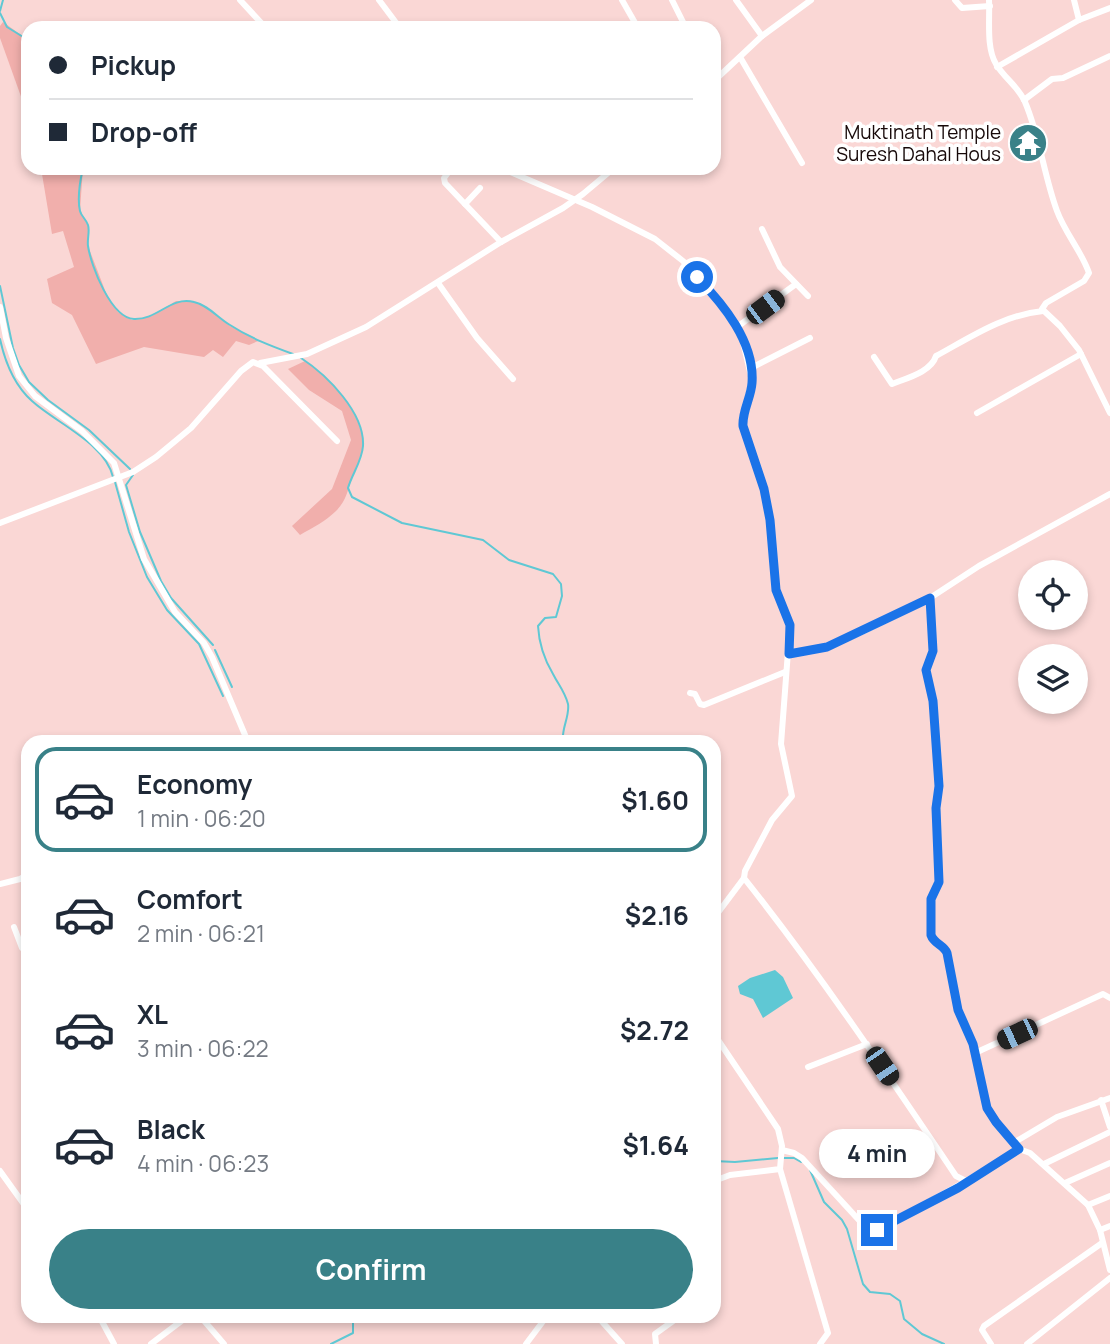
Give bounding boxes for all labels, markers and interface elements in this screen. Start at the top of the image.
text: Pickup [91,47,176,83]
text: Drop-off [91,114,197,150]
place label: Muktinath Temple Suresh Dahal Hous [836,119,1001,167]
temple icon: Muktinath Temple Suresh Dahal Hous [1007,122,1049,164]
route start [681,261,713,293]
car [742,286,789,328]
map controls [1018,560,1088,714]
button: locate [1018,560,1088,630]
button: layers [1018,644,1088,714]
text: Economy [137,766,252,802]
icon: car [53,768,116,831]
text: $1.60 [621,782,689,818]
text: 1 min · 06:20 [137,802,266,834]
text: Comfort [137,881,243,917]
icon: car [53,883,116,946]
text: $2.16 [625,897,689,933]
text: 2 min · 06:21 [137,917,265,949]
text: XL [137,996,168,1032]
icon: car [53,998,116,1061]
text: $2.72 [620,1012,689,1048]
car [994,1016,1041,1052]
text: 3 min · 06:22 [137,1032,269,1064]
car [862,1043,903,1089]
text: Black [137,1111,205,1147]
icon: car [53,1113,116,1176]
text: $1.64 [622,1127,689,1163]
callout: 4 min [819,1128,935,1178]
text: 4 min [847,1137,907,1169]
text: 4 min · 06:23 [137,1147,269,1179]
route end [861,1214,893,1246]
button: Confirm [49,1229,693,1309]

